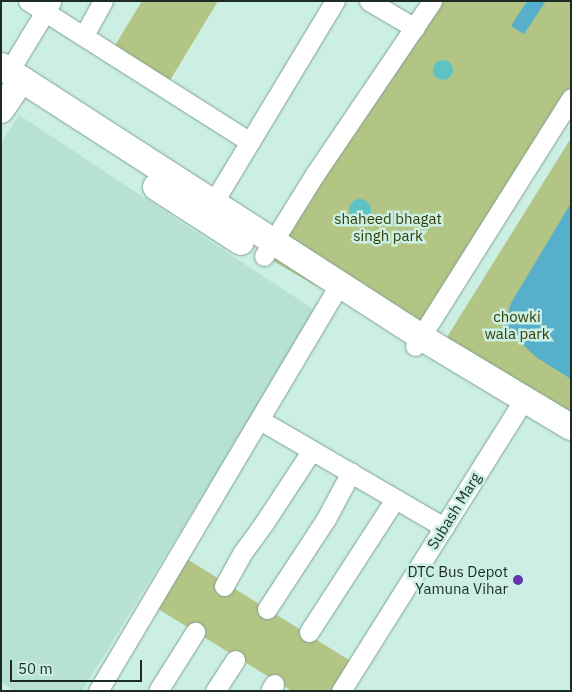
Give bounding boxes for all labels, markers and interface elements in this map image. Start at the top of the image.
park label: shaheed bhagat singh park [334,209,442,244]
park label: chowki wala park [484,307,550,342]
street label: Subash Marg [423,470,485,552]
place label: DTC Bus Depot Yamuna Vihar [407,562,508,597]
marker: DTC Bus Depot Yamuna Vihar [512,574,524,586]
scale bar [12,650,145,682]
text: 50 m [18,659,53,678]

